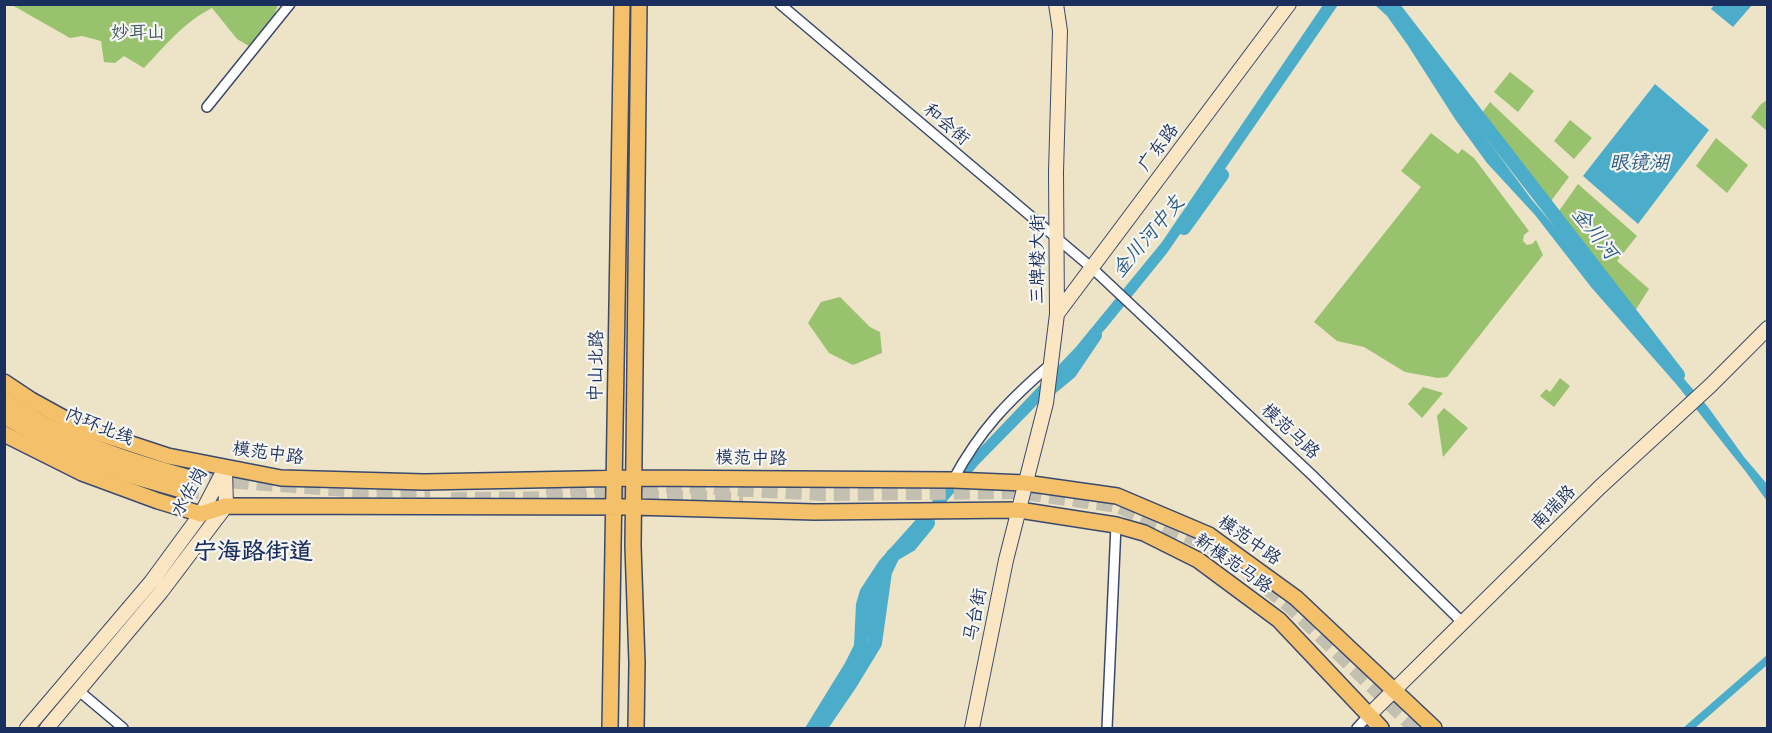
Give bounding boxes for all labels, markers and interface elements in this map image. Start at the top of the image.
park label: 妙耳山 [111,22,165,44]
street label: 和会街 [918,99,974,151]
street label: 广东路 [1134,120,1184,176]
water label: 眼镜湖 [1609,152,1669,176]
water label: 金川河中支 [1108,191,1190,283]
water label: 金川河 [1566,203,1622,265]
street label: 三牌楼大街 [1027,214,1049,304]
street label: 中山北路 [586,330,608,402]
street label: 模范马路 [1256,400,1324,464]
street label: 内环北线 [62,404,136,450]
street label: 模范中路 [231,438,305,470]
street label: 模范中路 [715,448,787,470]
street label: 水佐岗 [167,463,213,521]
street label: 南瑞路 [1527,481,1581,535]
street label: 模范中路 [1213,512,1285,570]
street label: 新模范马路 [1190,529,1276,599]
district label: 宁海路街道 [193,539,313,567]
street label: 马台街 [960,586,992,644]

